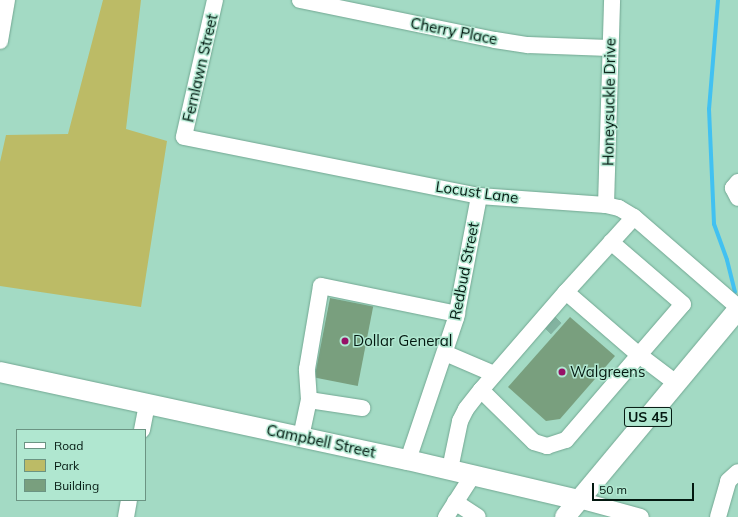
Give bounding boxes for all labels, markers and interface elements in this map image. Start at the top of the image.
street label: Fernlawn Street [179,12,221,124]
street label: Cherry Place [409,14,499,48]
street label: Honeysuckle Drive [599,38,619,166]
street label: Locust Lane [434,177,520,207]
street label: Redbud Street [446,220,482,322]
place label: Dollar General [353,332,452,350]
marker: Dollar General [340,336,350,346]
place label: Walgreens [570,363,645,381]
marker: Walgreens [557,367,567,377]
road number: US 45 [623,405,673,429]
street label: Campbell Street [265,421,377,461]
legend [16,429,146,501]
text: Road [54,438,83,453]
text: Park [54,458,79,473]
scale bar [594,475,696,501]
text: Building [54,478,99,493]
text: 50 m [599,482,627,497]

